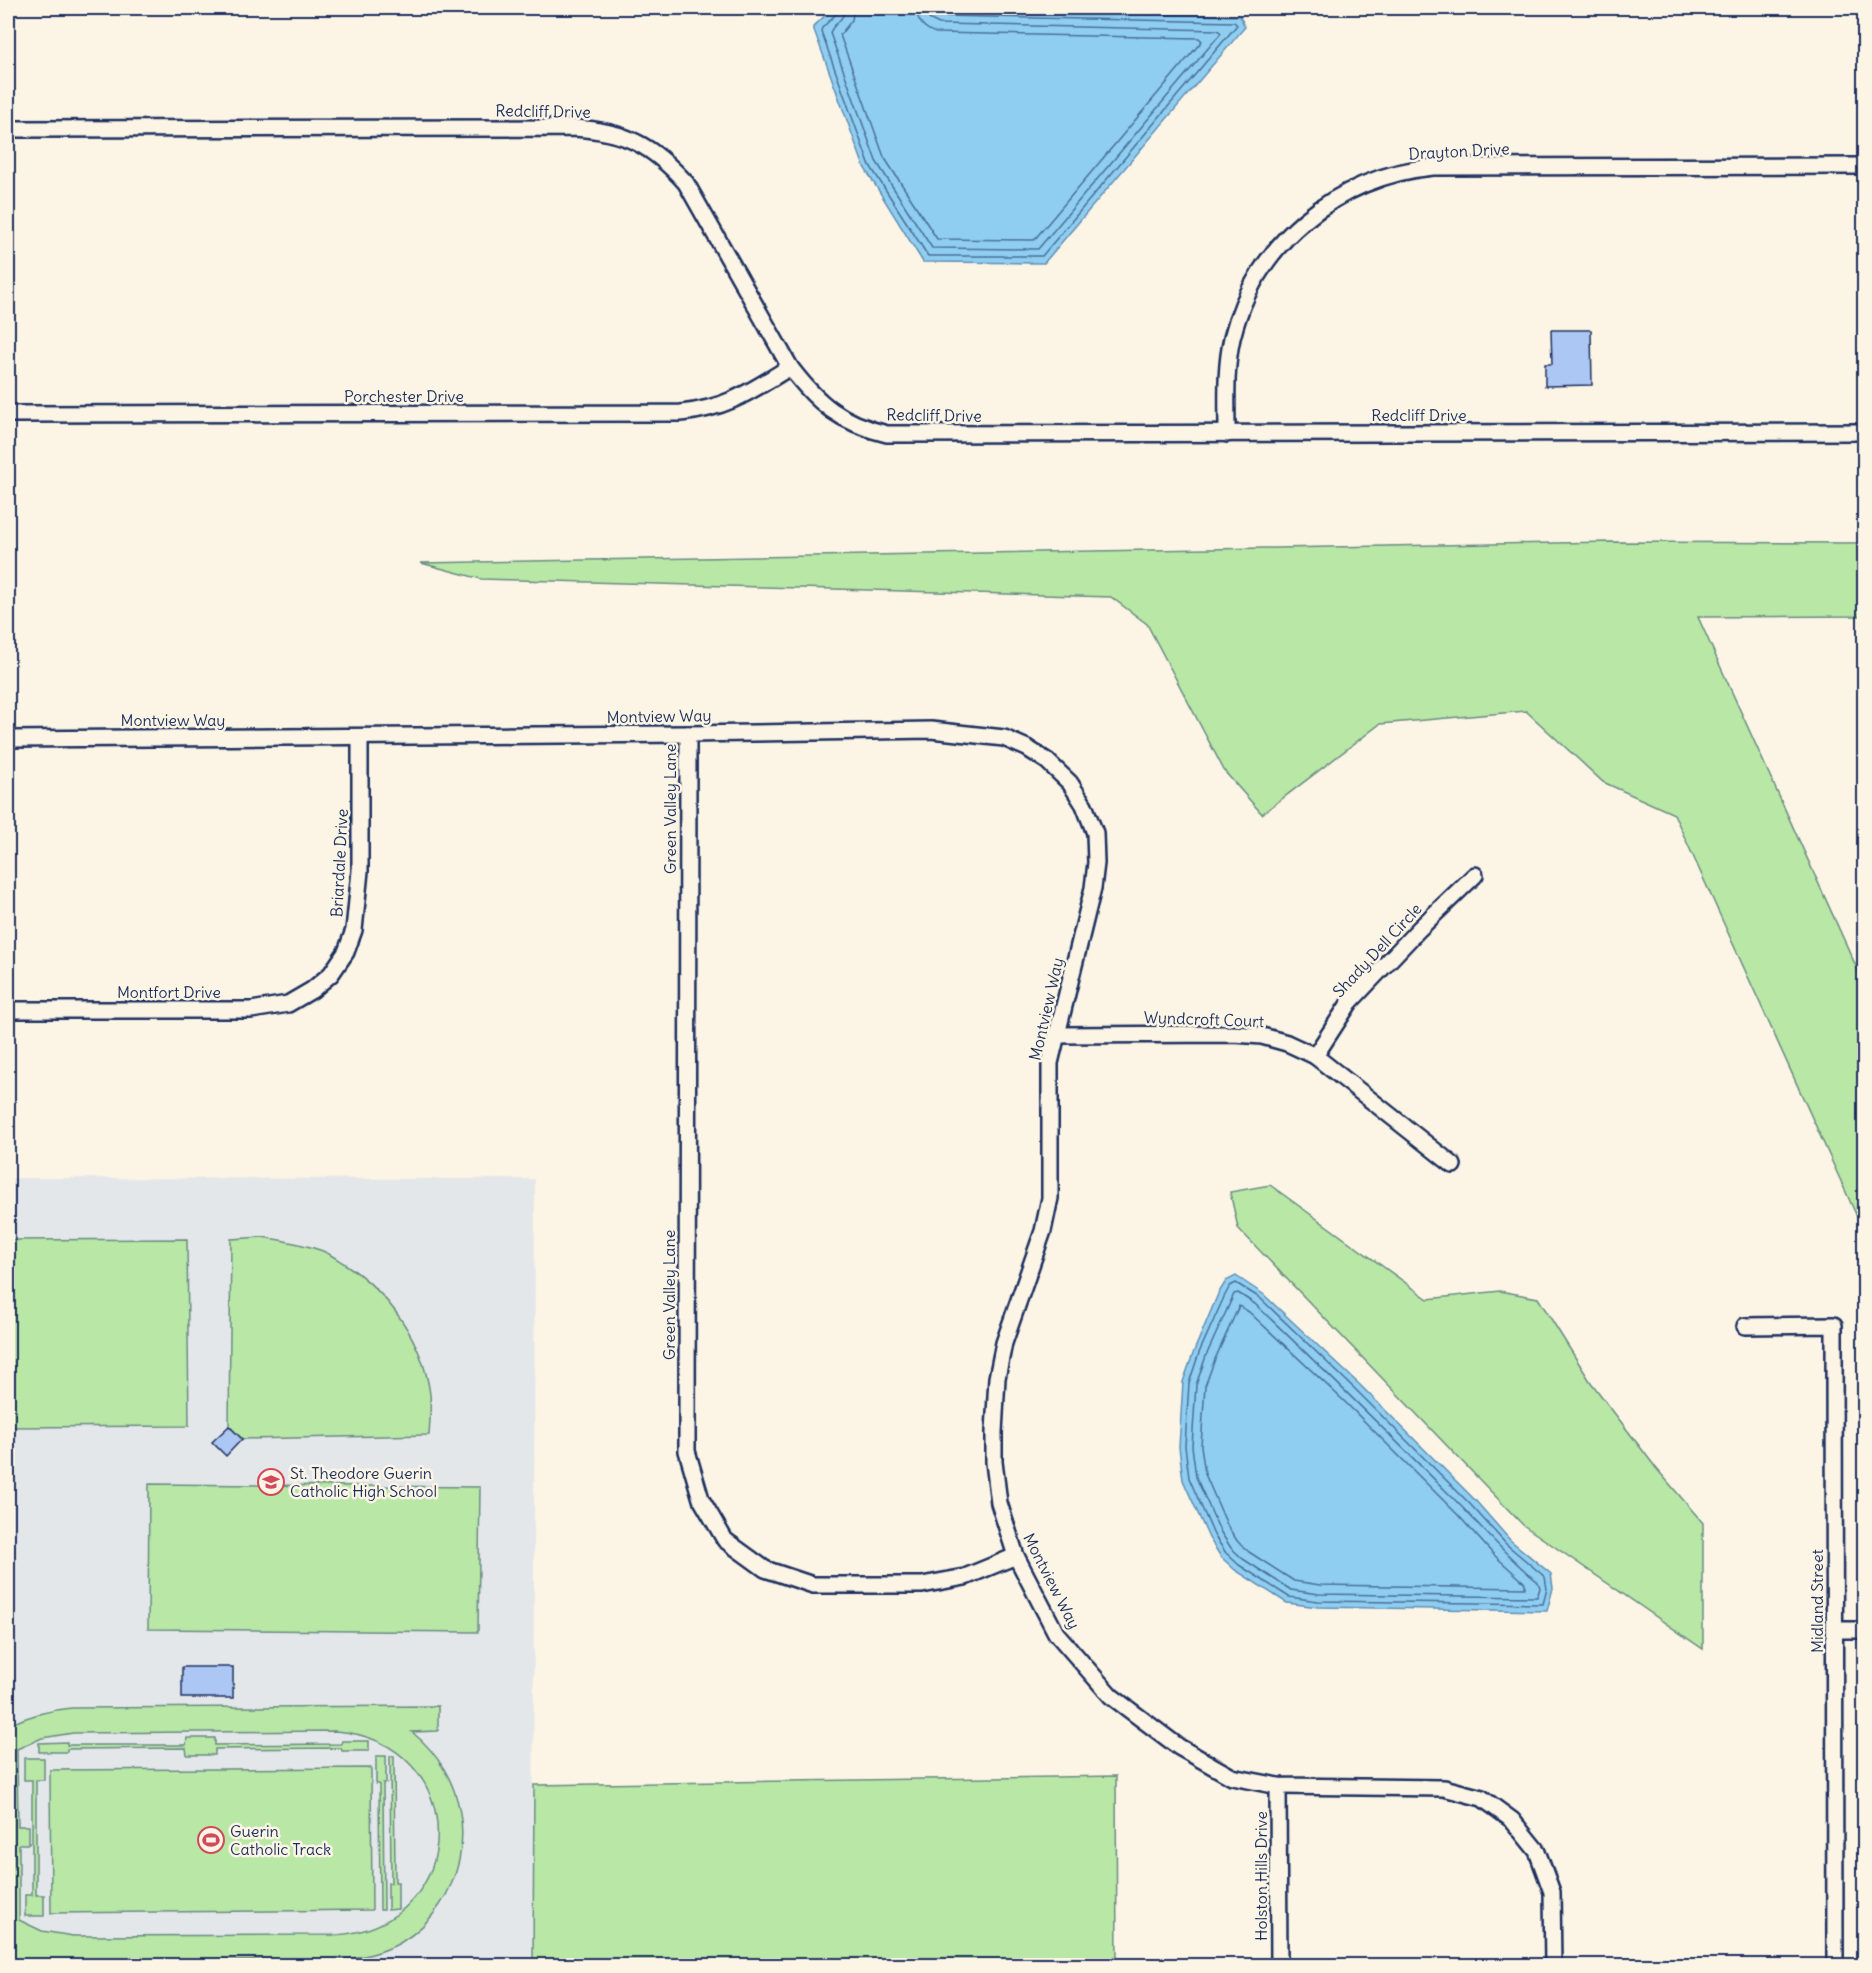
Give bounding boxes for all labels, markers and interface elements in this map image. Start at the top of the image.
street label: Redcliff Drive [495,100,591,122]
street label: Drayton Drive [1408,138,1510,164]
street label: Porchester Drive [344,386,464,406]
street label: Redcliff Drive [886,404,982,426]
street label: Redcliff Drive [1371,405,1467,425]
street label: Montview Way [606,705,712,727]
street label: Montview Way [121,710,225,730]
street label: Green Valley Lane [660,744,680,874]
street label: Briardale Drive [326,808,352,918]
street label: Shady Dell Circle [1328,899,1426,1001]
street label: Montview Way [1024,956,1068,1062]
street label: Montfort Drive [117,982,221,1002]
street label: Wyndcroft Court [1143,1007,1265,1031]
street label: Green Valley Lane [659,1230,679,1360]
place label: St. Theodore Guerin Catholic High School [290,1463,437,1501]
school or university icon: St. Theodore Guerin Catholic High School [256,1467,286,1497]
street label: Montview Way [1019,1530,1085,1632]
street label: Midland Street [1807,1548,1827,1653]
street label: Holston Hills Drive [1251,1811,1271,1941]
place label: Guerin Catholic Track [230,1821,331,1859]
sports icon: Guerin Catholic Track [196,1825,226,1855]

